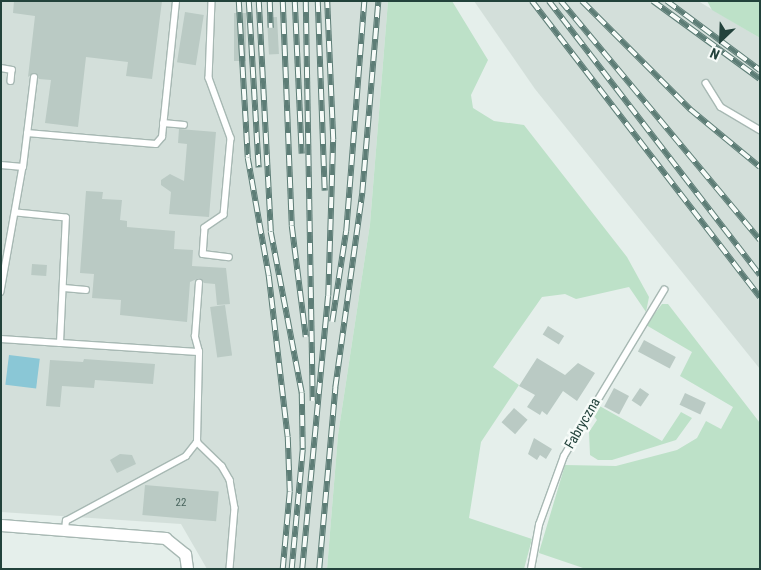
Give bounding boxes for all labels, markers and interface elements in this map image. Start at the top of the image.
north arrow [696,15,746,65]
text: N [708,45,722,63]
street label: Fabryczna [561,394,603,452]
house number: 22 [176,496,186,510]

